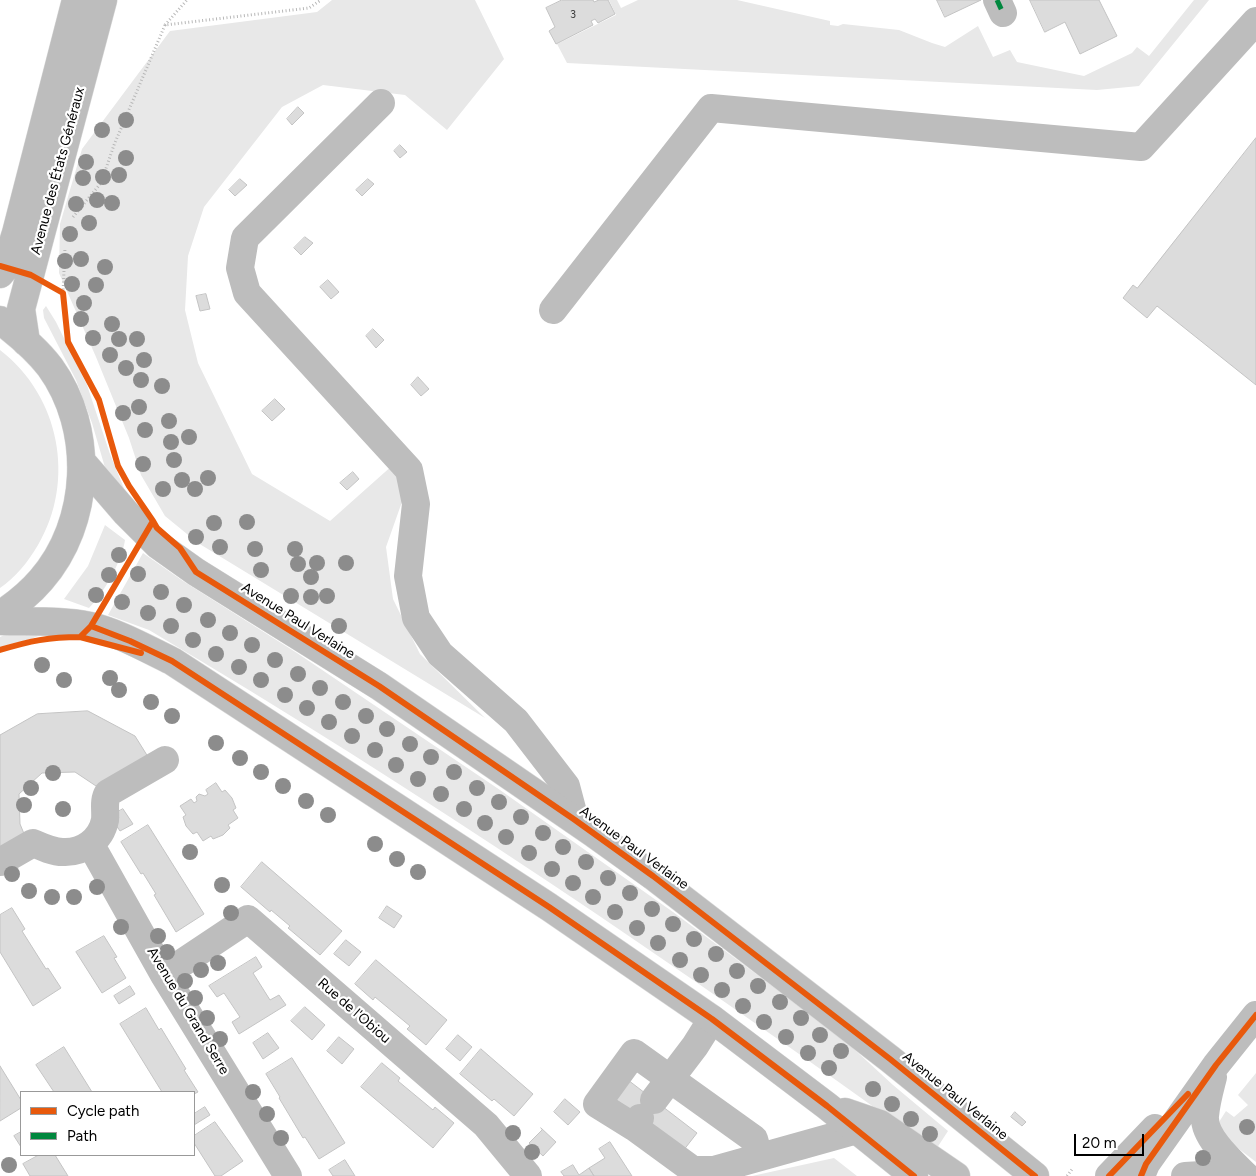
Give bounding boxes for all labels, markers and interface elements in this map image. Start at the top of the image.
house number: 3 [570,8,576,22]
street label: Avenue des États Généraux [28,85,88,257]
street label: Avenue Paul Verlaine [238,579,358,663]
street label: Avenue Paul Verlaine [576,803,692,893]
street label: Avenue du Grand Serre [143,944,233,1078]
street label: Rue de l'Obiou [314,975,394,1047]
street label: Avenue Paul Verlaine [899,1048,1011,1144]
legend [20,1091,195,1156]
text: Cycle path [67,1102,139,1120]
scale bar [1076,1124,1146,1156]
text: Path [67,1127,97,1145]
text: 20 m [1082,1134,1116,1152]

